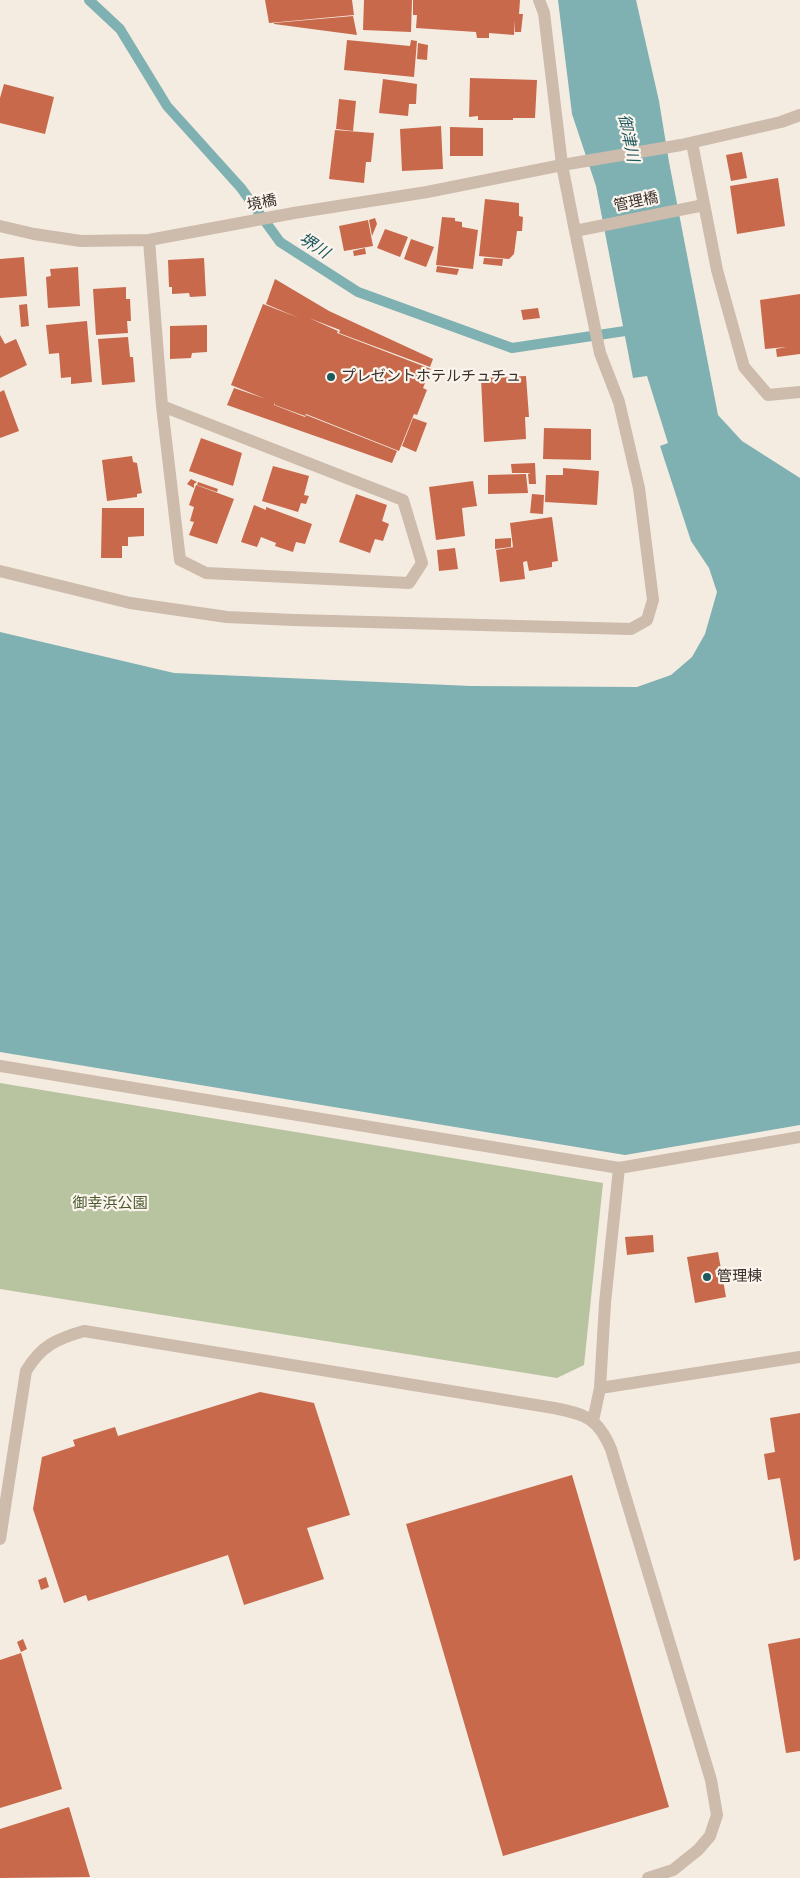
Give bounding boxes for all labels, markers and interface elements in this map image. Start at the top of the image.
water label: 御津川 [614,113,642,163]
street label: 管理橋 [612,189,660,215]
street label: 境橋 [246,191,278,215]
water label: 堺川 [295,229,333,263]
place label: プレゼントホテルチュチュ [341,368,521,386]
marker: プレゼントホテルチュチュ [325,371,337,383]
park label: 御幸浜公園 [73,1195,147,1213]
place label: 管理棟 [717,1268,762,1286]
marker: 管理棟 [701,1271,713,1283]

